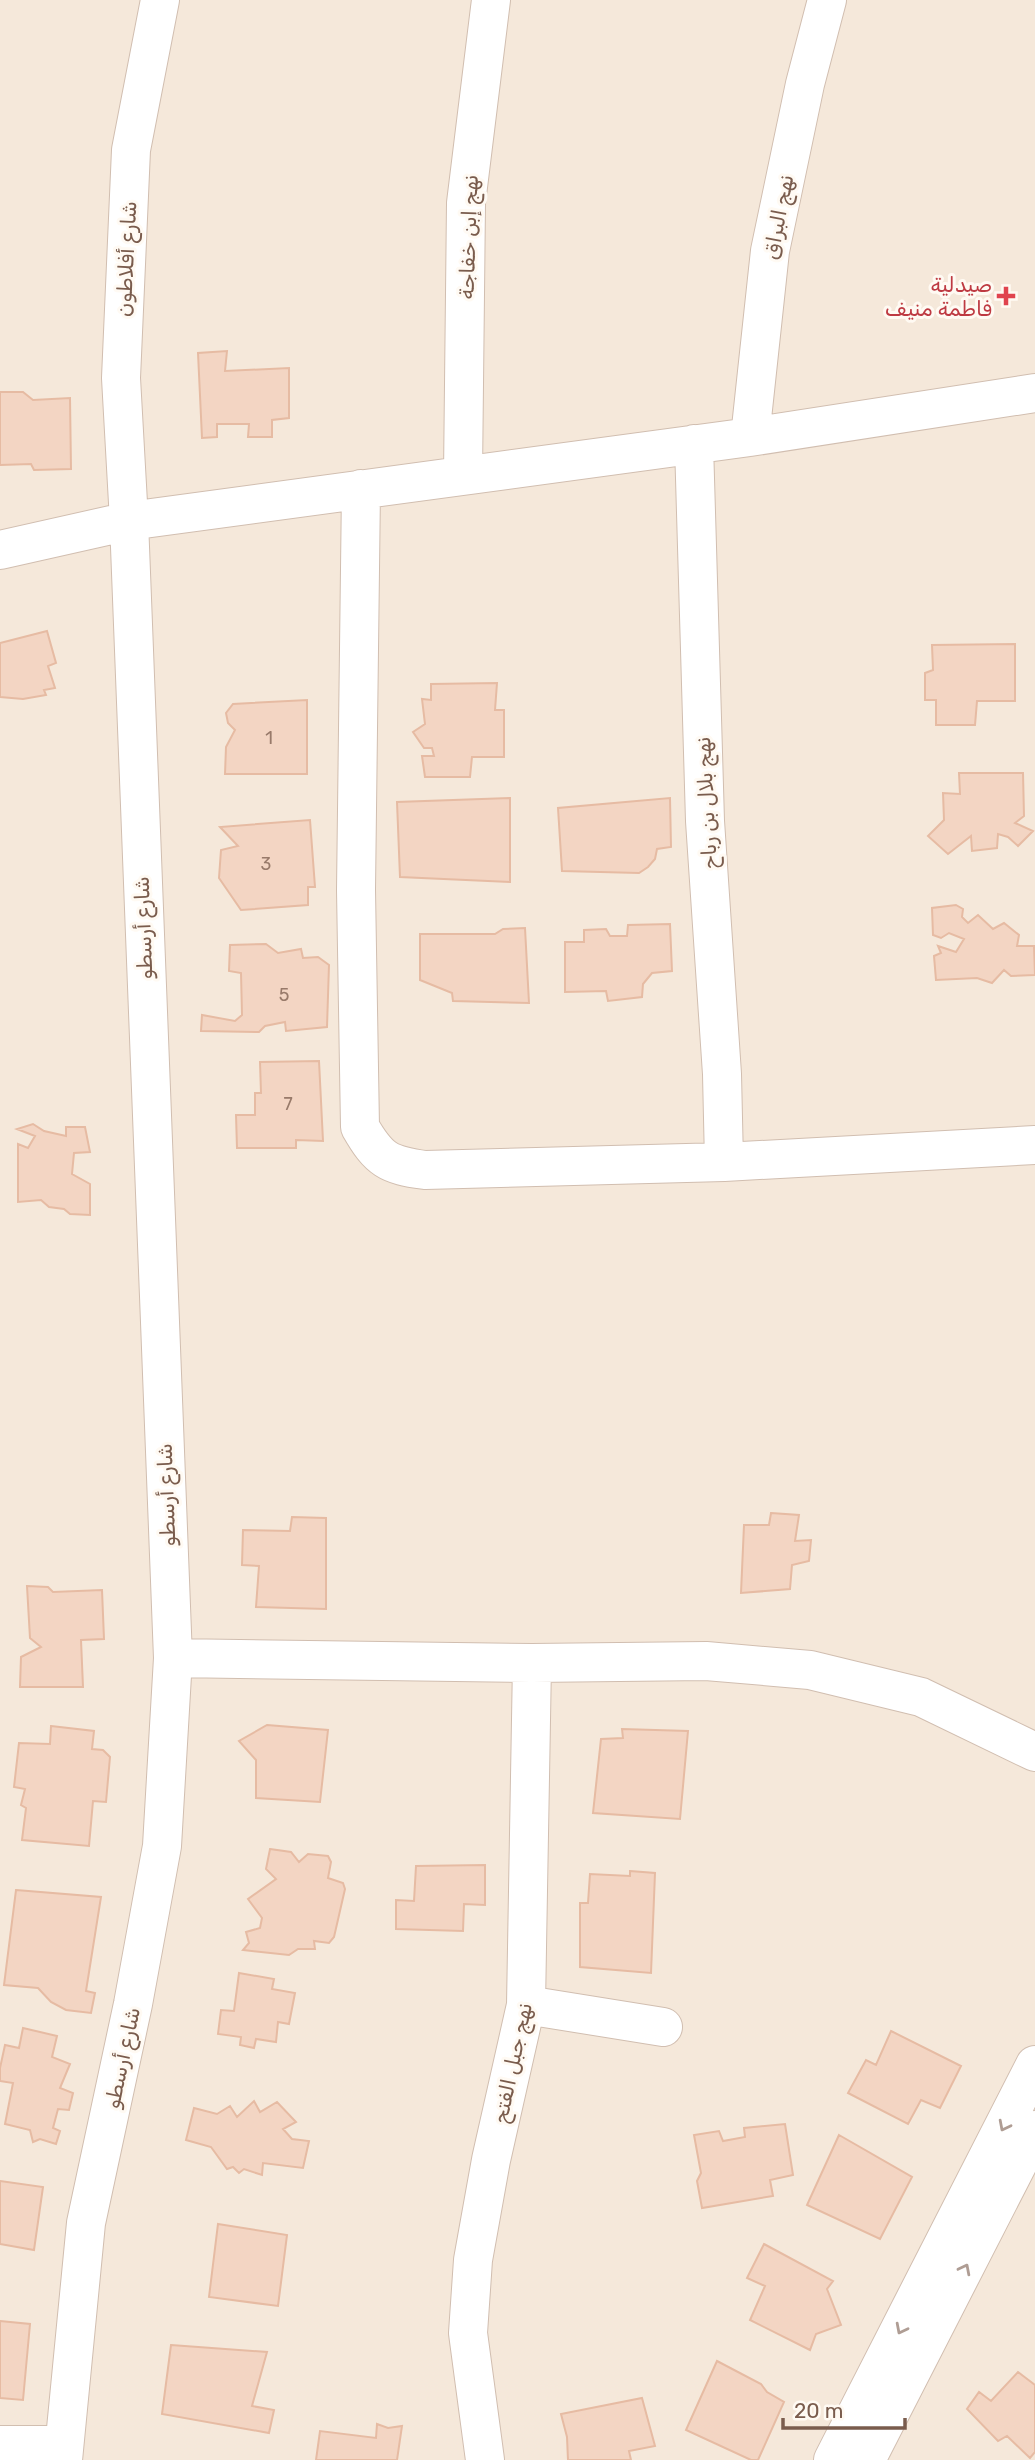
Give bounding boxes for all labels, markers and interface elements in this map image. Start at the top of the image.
street label: نهج البراق [758,172,800,262]
street label: نهج إبن خفاجة [453,174,485,300]
street label: شارع أفلاطون [110,200,144,318]
place label: صيدلية فاطمة منيف [885,272,992,321]
marker: صيدلية فاطمة منيف [998,288,1014,304]
house number: 1 [265,727,273,749]
street label: نهج بلال بن رباح [690,736,724,870]
house number: 3 [261,853,271,875]
street label: شارع أرسطو [129,876,159,980]
house number: 5 [279,984,289,1006]
house number: 7 [283,1093,293,1115]
street label: شارع أرسطو [152,1443,182,1547]
street label: نهج جبل الفتح [487,2000,539,2126]
street label: شارع أرسطو [99,2005,147,2112]
one-way arrow [999,2119,1012,2131]
one-way arrow [956,2264,970,2276]
one-way arrow [895,2322,909,2334]
scale bar [783,2386,906,2430]
text: 20 m [794,2398,843,2423]

